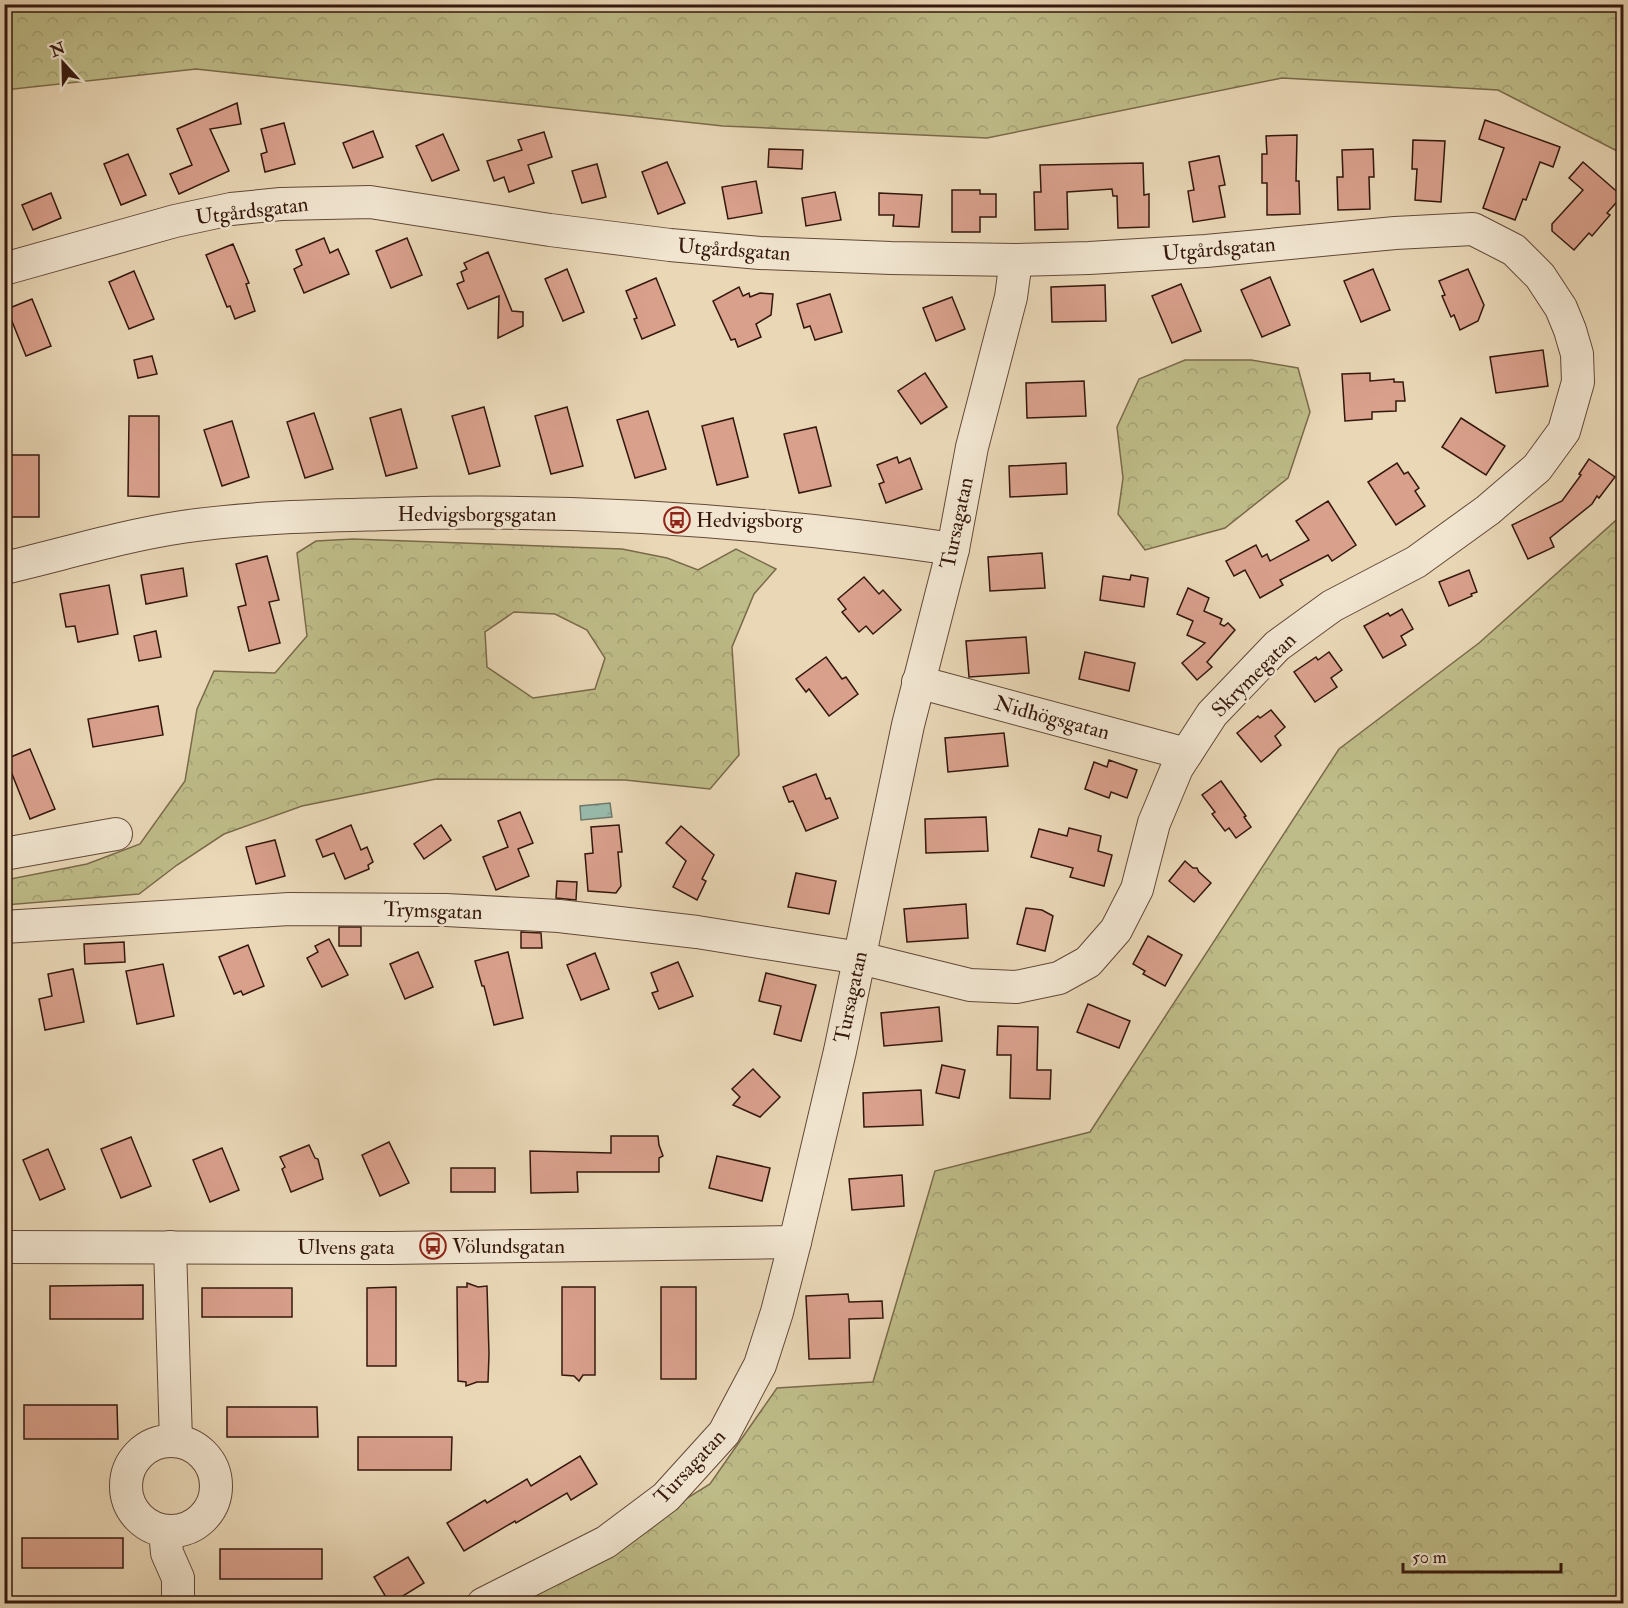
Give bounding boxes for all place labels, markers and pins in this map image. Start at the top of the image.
bus stop icon: Hedvigsborg [662,505,692,535]
place label: Hedvigsborg [696,507,803,534]
bus stop icon: Völundsgatan [418,1231,448,1261]
place label: Völundsgatan [452,1233,565,1260]

